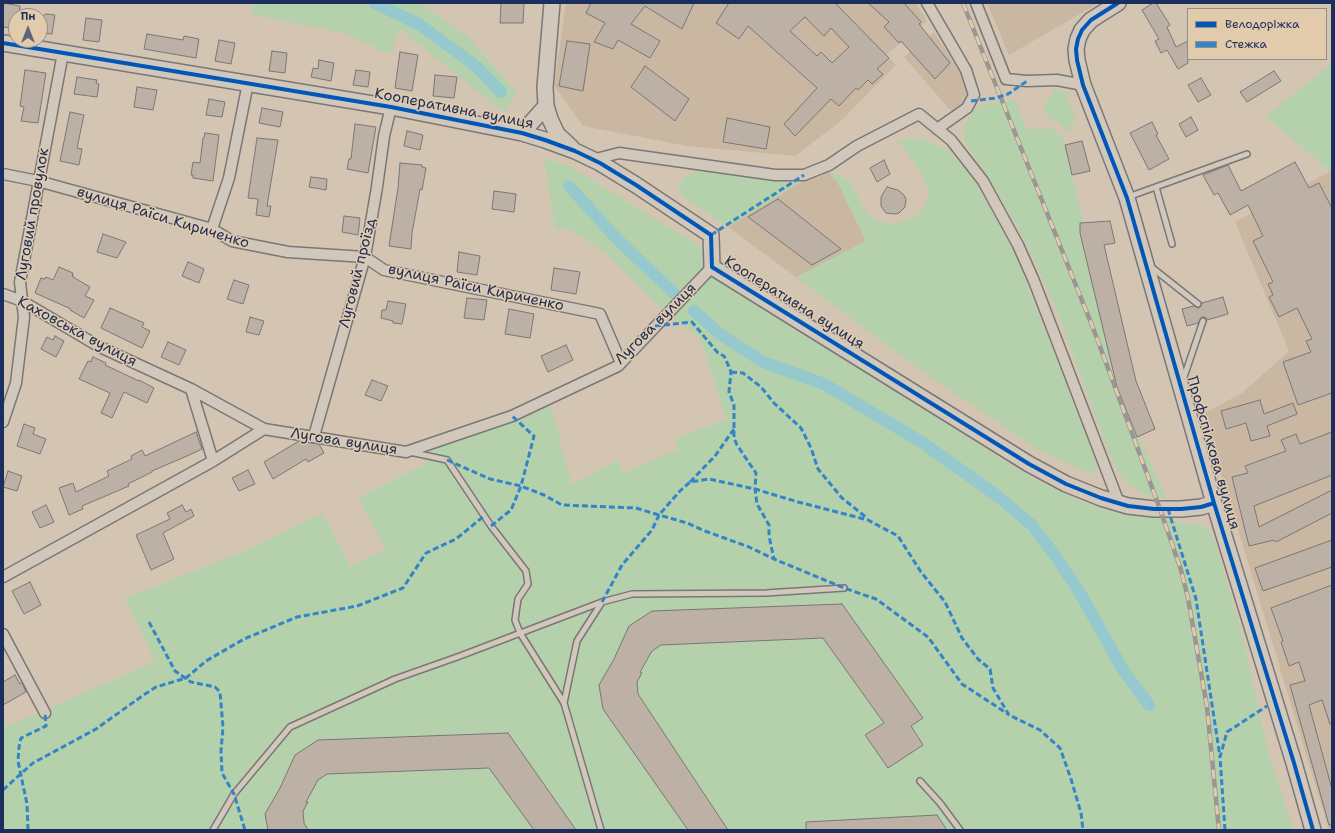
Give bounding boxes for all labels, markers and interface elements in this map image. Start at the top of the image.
north arrow [8,8,48,48]
legend [1187,8,1327,60]
text: Пн [21,9,35,24]
text: Велодоріжка [1225,16,1299,32]
text: Стежка [1225,36,1267,52]
street label: Кооперативна вулиця [373,85,535,133]
street label: Луговий провулок [12,146,54,282]
street label: вулиця Раїси Кириченко [75,183,251,253]
street label: Луговий проїзд [336,216,380,330]
street label: Кооперативна вулиця [721,252,867,354]
street label: вулиця Раїси Кириченко [386,261,566,315]
street label: Лугова вулиця [611,279,701,369]
street label: Каховська вулиця [14,293,140,371]
street label: Профспілкова вулиця [1182,374,1244,532]
street label: Лугова вулиця [289,425,399,459]

